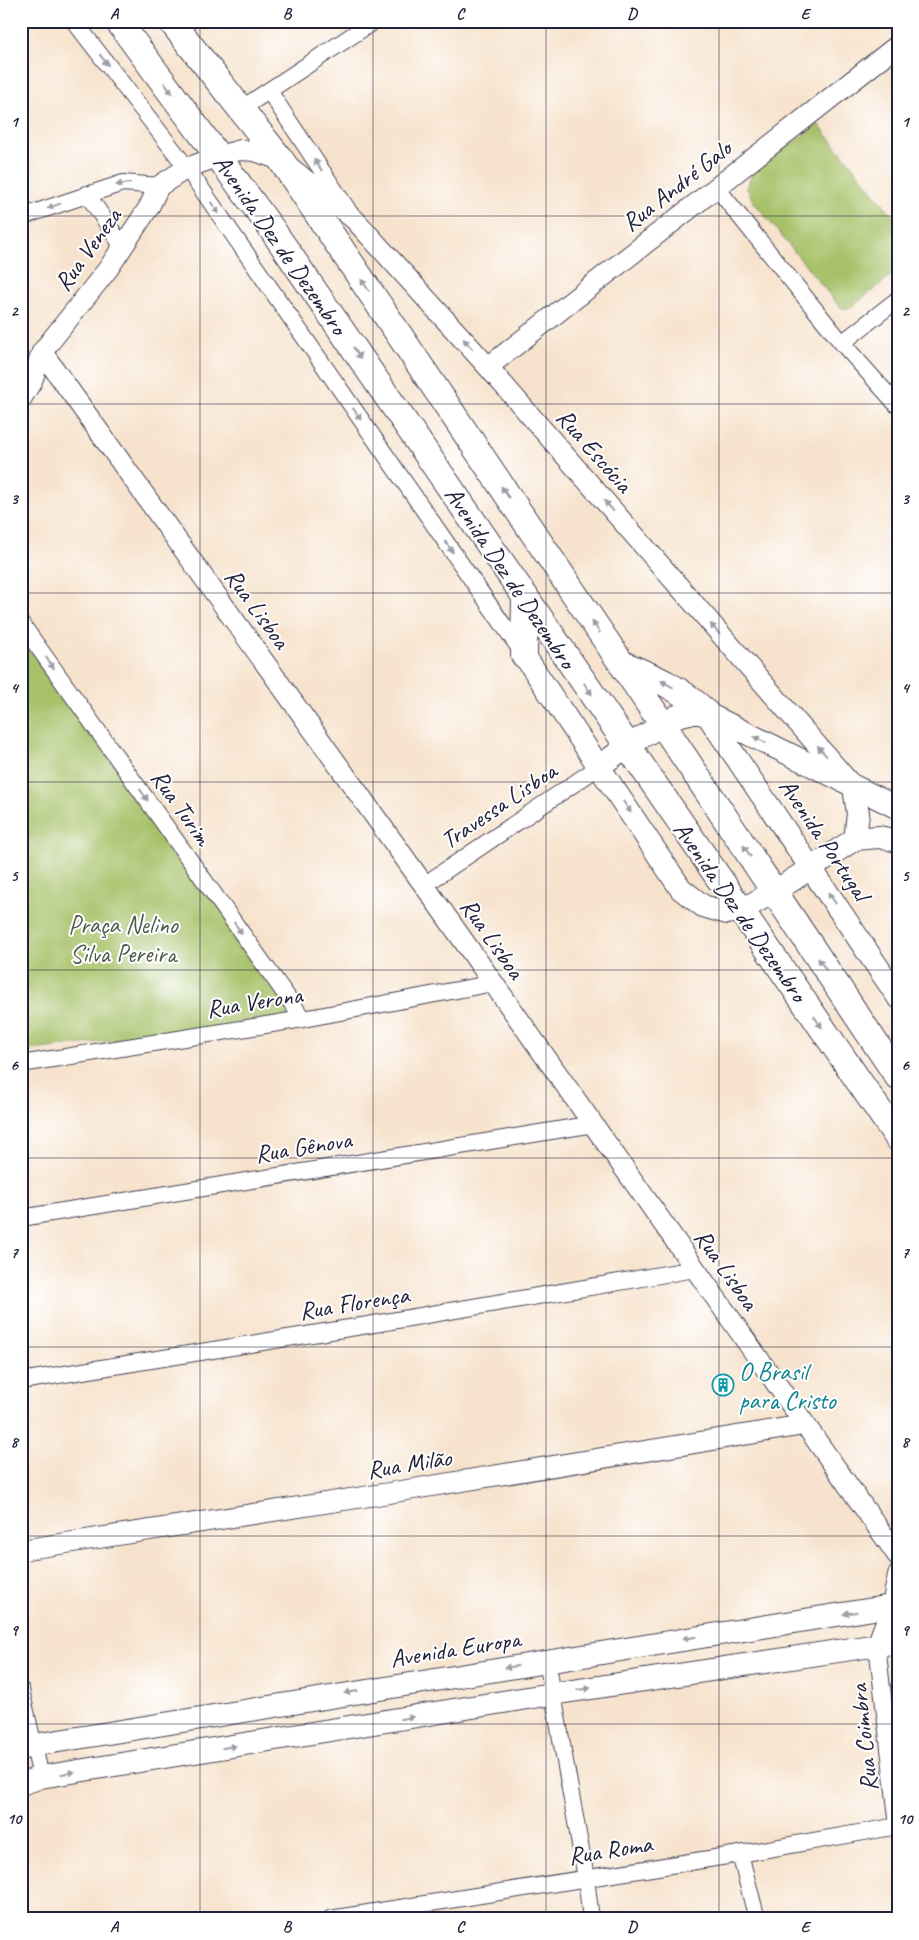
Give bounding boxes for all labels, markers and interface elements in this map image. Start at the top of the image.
text: A [110,4,120,24]
text: B [283,4,293,24]
text: C [456,4,466,24]
text: D [627,4,638,24]
text: E [801,4,812,24]
one-way arrow [98,53,109,66]
one-way arrow [163,81,173,95]
text: 1 [10,112,19,132]
text: 1 [901,112,910,132]
street label: Rua André Galo [615,131,740,239]
street label: Avenida Dez de Dezembro [206,148,356,344]
one-way arrow [313,158,323,171]
one-way arrow [114,181,130,189]
street label: Rua Veneza [47,200,130,297]
one-way arrow [210,201,220,215]
one-way arrow [47,203,62,210]
one-way arrow [360,279,370,292]
text: 2 [10,301,19,321]
text: 2 [901,301,910,321]
one-way arrow [462,338,473,351]
one-way arrow [352,346,362,360]
street label: Rua Escócia [549,402,641,501]
one-way arrow [352,407,362,421]
street label: Avenida Dez de Dezembro [437,480,585,677]
one-way arrow [500,486,510,499]
text: 3 [10,489,19,509]
text: 3 [901,489,910,509]
one-way arrow [603,500,614,513]
one-way arrow [444,541,454,554]
street label: Rua Lisboa [217,562,298,657]
one-way arrow [591,620,601,634]
one-way arrow [710,623,721,635]
one-way arrow [44,656,55,669]
text: 4 [10,678,19,698]
text: 4 [901,678,910,698]
one-way arrow [661,680,674,689]
one-way arrow [583,682,593,696]
one-way arrow [753,736,767,744]
one-way arrow [816,746,828,758]
street label: Travessa Lisboa [434,754,565,856]
street label: Rua Turim [143,763,220,853]
street label: Avenida Portugal [772,772,879,911]
one-way arrow [139,789,149,802]
one-way arrow [622,800,632,813]
street label: Avenida Dez de Dezembro [666,815,816,1011]
one-way arrow [742,845,752,858]
text: 5 [11,866,20,886]
text: 5 [902,866,911,886]
one-way arrow [827,891,836,905]
street label: Rua Lisboa [453,892,533,987]
park label: Praça Nelino Silva Pereira [68,909,179,970]
one-way arrow [233,921,243,935]
one-way arrow [817,957,827,970]
street label: Rua Verona [204,978,306,1025]
one-way arrow [813,1016,823,1029]
text: 6 [10,1055,19,1075]
text: 6 [901,1055,910,1075]
street label: Rua Gênova [253,1123,355,1170]
street label: Rua Lisboa [687,1223,767,1318]
text: 7 [10,1243,19,1263]
text: 7 [901,1243,910,1263]
street label: Rua Florença [297,1278,413,1327]
place label: O Brasil para Cristo [739,1356,837,1417]
building icon: O Brasil para Cristo [711,1373,735,1397]
text: 8 [10,1432,19,1452]
text: 8 [901,1432,910,1452]
street label: Rua Milão [365,1441,455,1486]
one-way arrow [841,1609,857,1617]
text: 9 [10,1620,19,1640]
text: 9 [901,1620,910,1640]
street label: Avenida Europa [388,1623,525,1675]
one-way arrow [681,1635,697,1643]
one-way arrow [503,1663,519,1671]
street label: Rua Coimbra [842,1681,886,1793]
one-way arrow [577,1685,593,1693]
one-way arrow [343,1689,359,1697]
one-way arrow [399,1714,415,1722]
one-way arrow [221,1742,237,1750]
one-way arrow [61,1768,77,1776]
text: 10 [7,1809,23,1829]
text: 10 [898,1809,914,1829]
street label: Rua Roma [566,1827,656,1872]
text: A [110,1917,120,1937]
text: B [283,1917,293,1937]
text: C [456,1917,466,1937]
text: D [627,1917,638,1937]
text: E [801,1917,812,1937]

